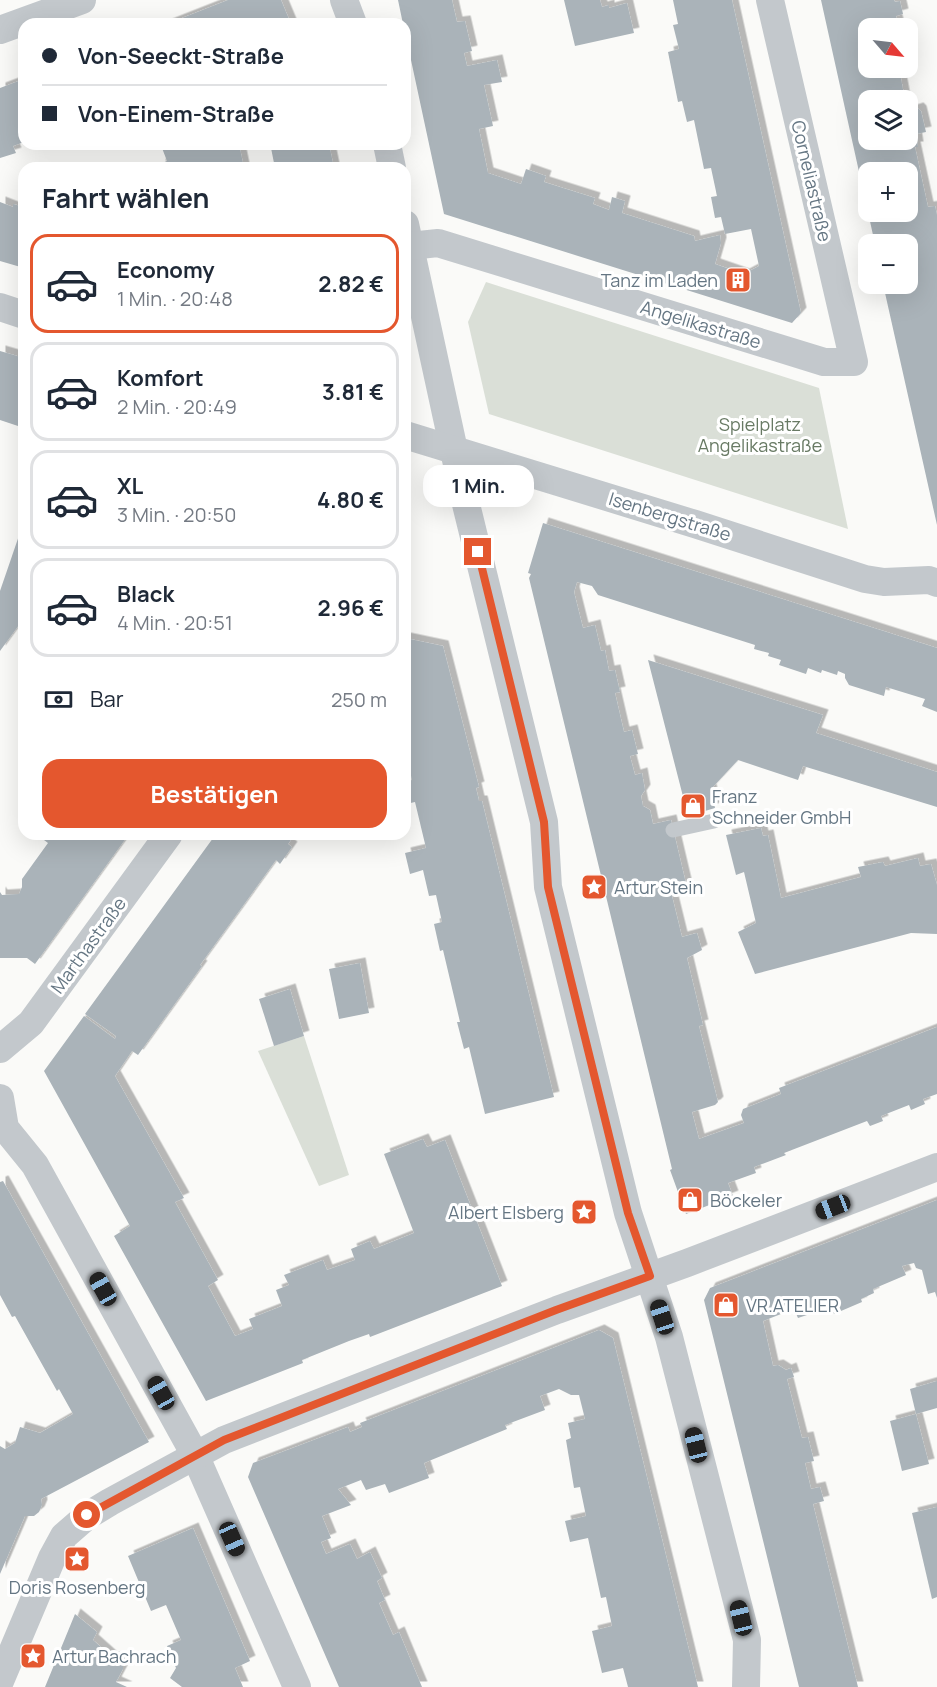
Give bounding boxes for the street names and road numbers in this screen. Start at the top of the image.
street label: Corneliastraße [786,118,838,244]
street label: Angelikastraße [638,294,764,354]
street label: Isenbergstraße [606,486,734,546]
street label: Marthastraße [45,892,131,998]

